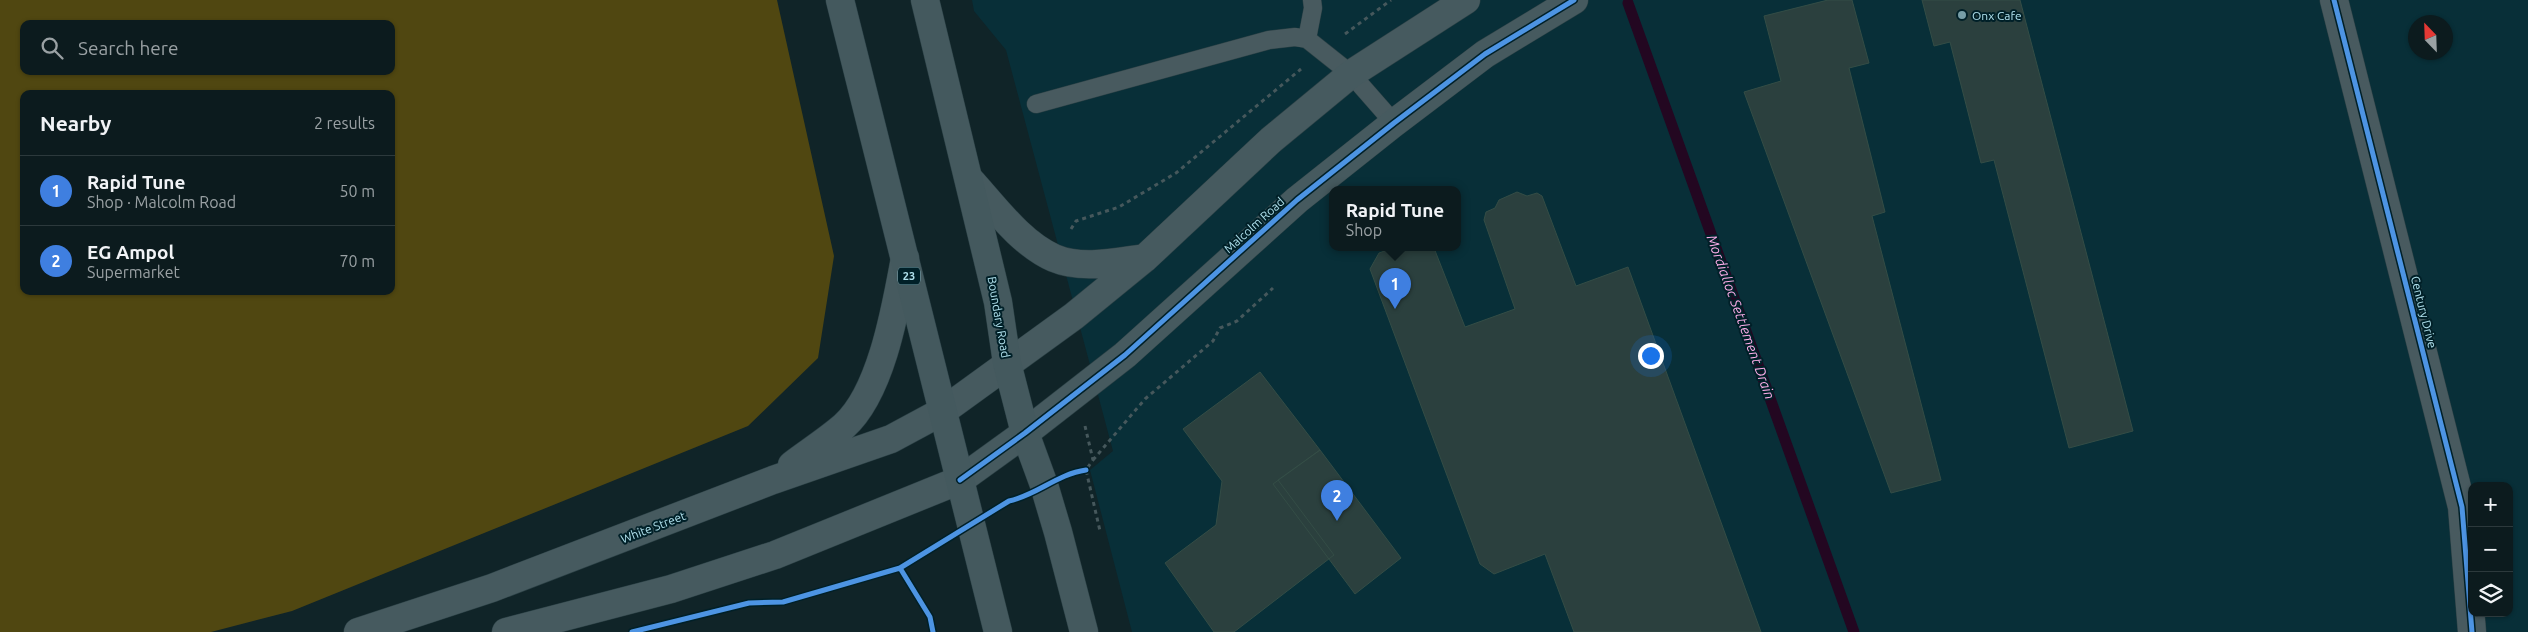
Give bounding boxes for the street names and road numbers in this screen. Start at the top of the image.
street label: Malcolm Road [1221,195,1287,255]
road number: 23 [898,268,920,284]
street label: Century Drive [2409,274,2439,350]
street label: Boundary Road [985,275,1013,359]
street label: White Street [619,509,688,545]

